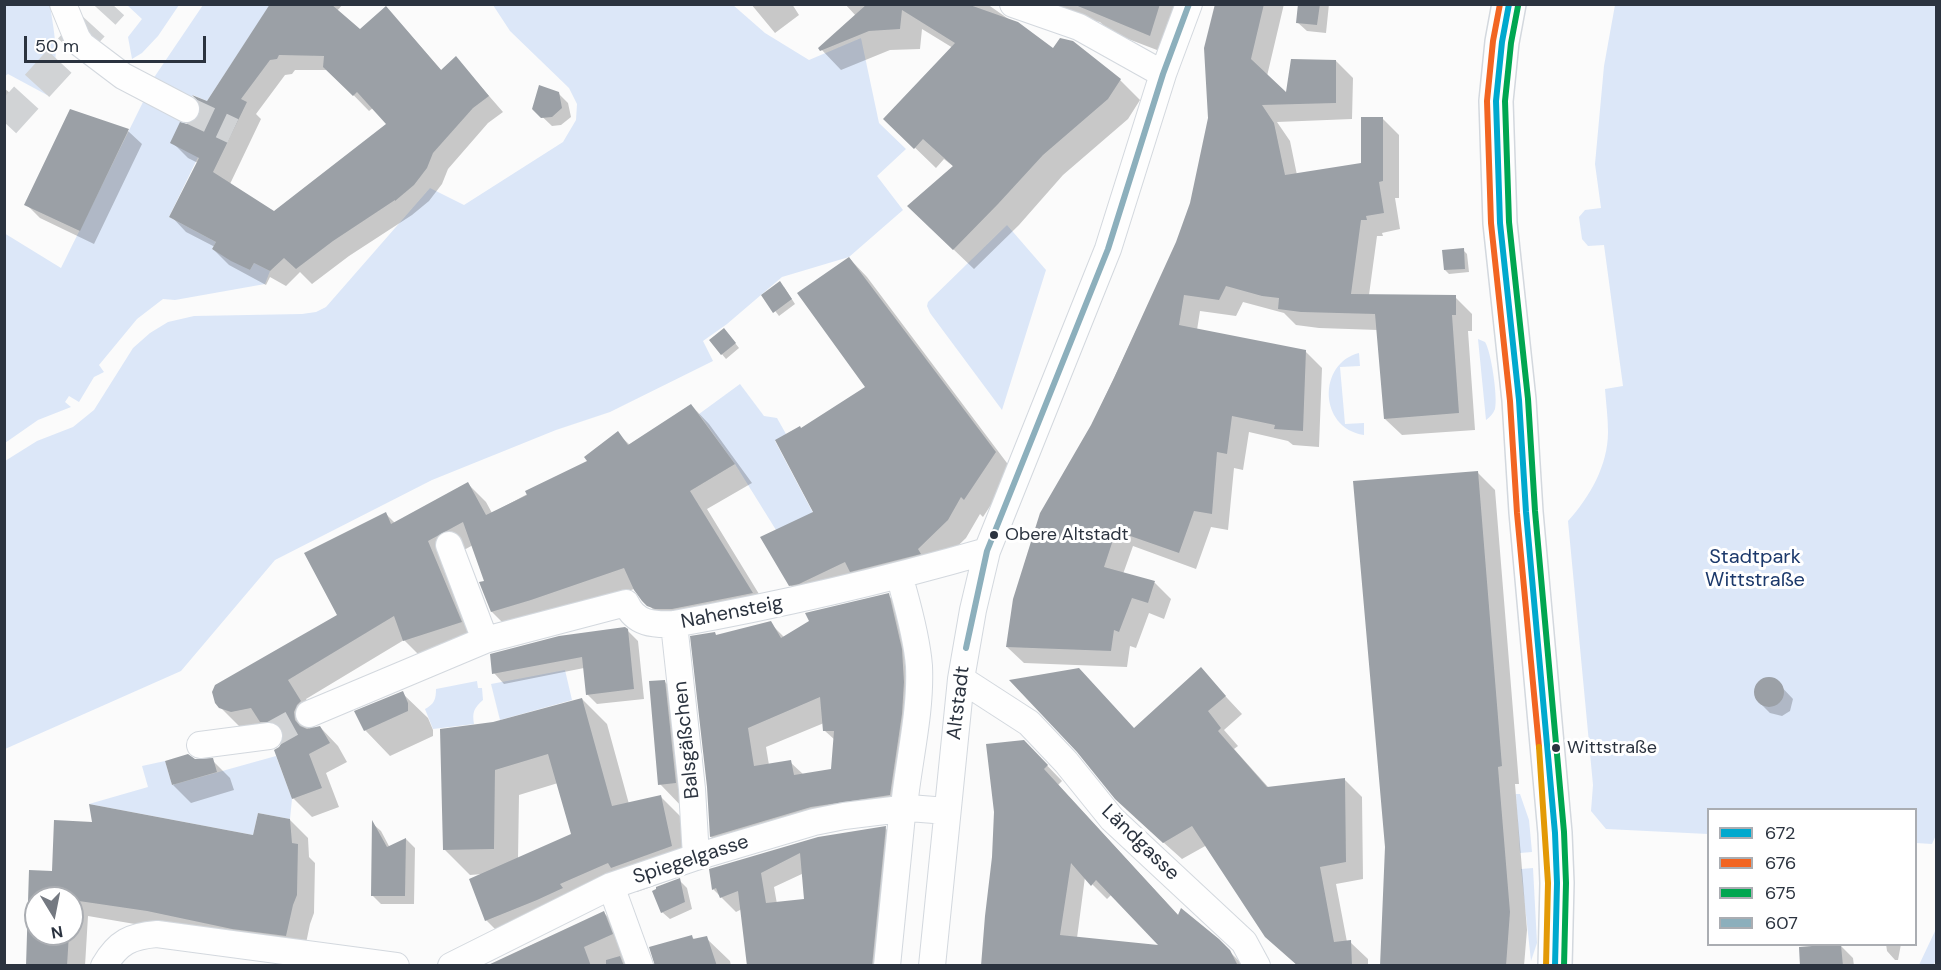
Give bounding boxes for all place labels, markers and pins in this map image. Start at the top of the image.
place label: Obere Altstadt [1005,524,1129,546]
marker: Obere Altstadt [988,529,1000,541]
place label: Wittstraße [1567,737,1657,759]
marker: Wittstraße [1550,742,1562,754]

